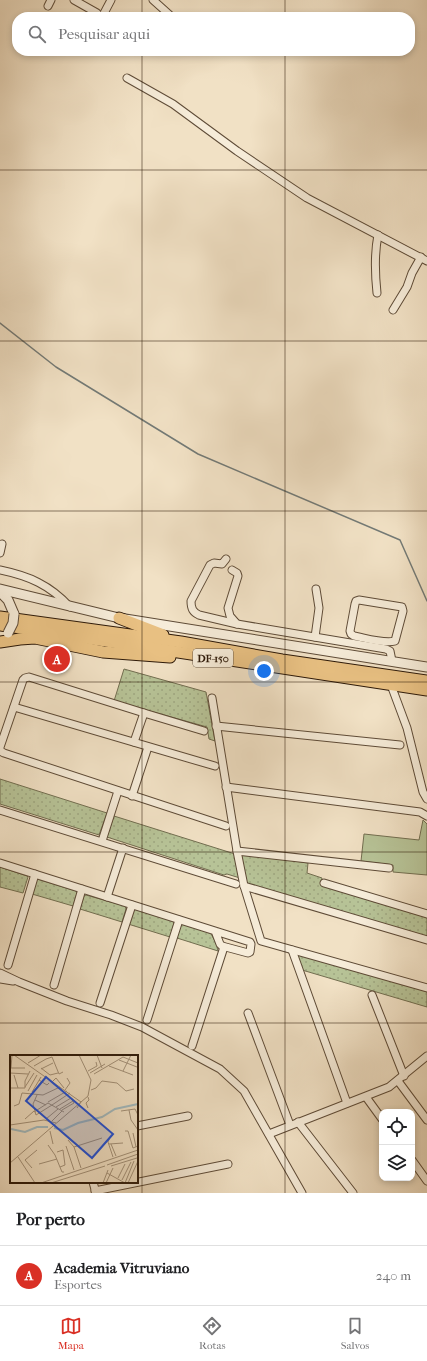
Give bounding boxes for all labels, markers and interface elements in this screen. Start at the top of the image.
search box [12,12,415,56]
icon: search [26,23,48,45]
text: Pesquisar aqui [58,25,150,43]
pin: A [44,644,70,674]
road number: DF-150 [193,649,233,667]
your location [254,661,274,681]
inset map [10,1055,138,1183]
map controls [379,1109,415,1181]
button: locate [379,1109,415,1145]
button: layers [379,1145,415,1181]
text: Por perto [16,1209,85,1229]
text: Academia Vitruviano [54,1259,189,1277]
text: A [25,1268,33,1283]
text: 240 m [376,1268,411,1283]
text: Esportes [54,1277,102,1292]
tab: Mapa [58,1315,84,1352]
tab: Rotas [199,1315,226,1352]
tab: Salvos [341,1315,369,1352]

